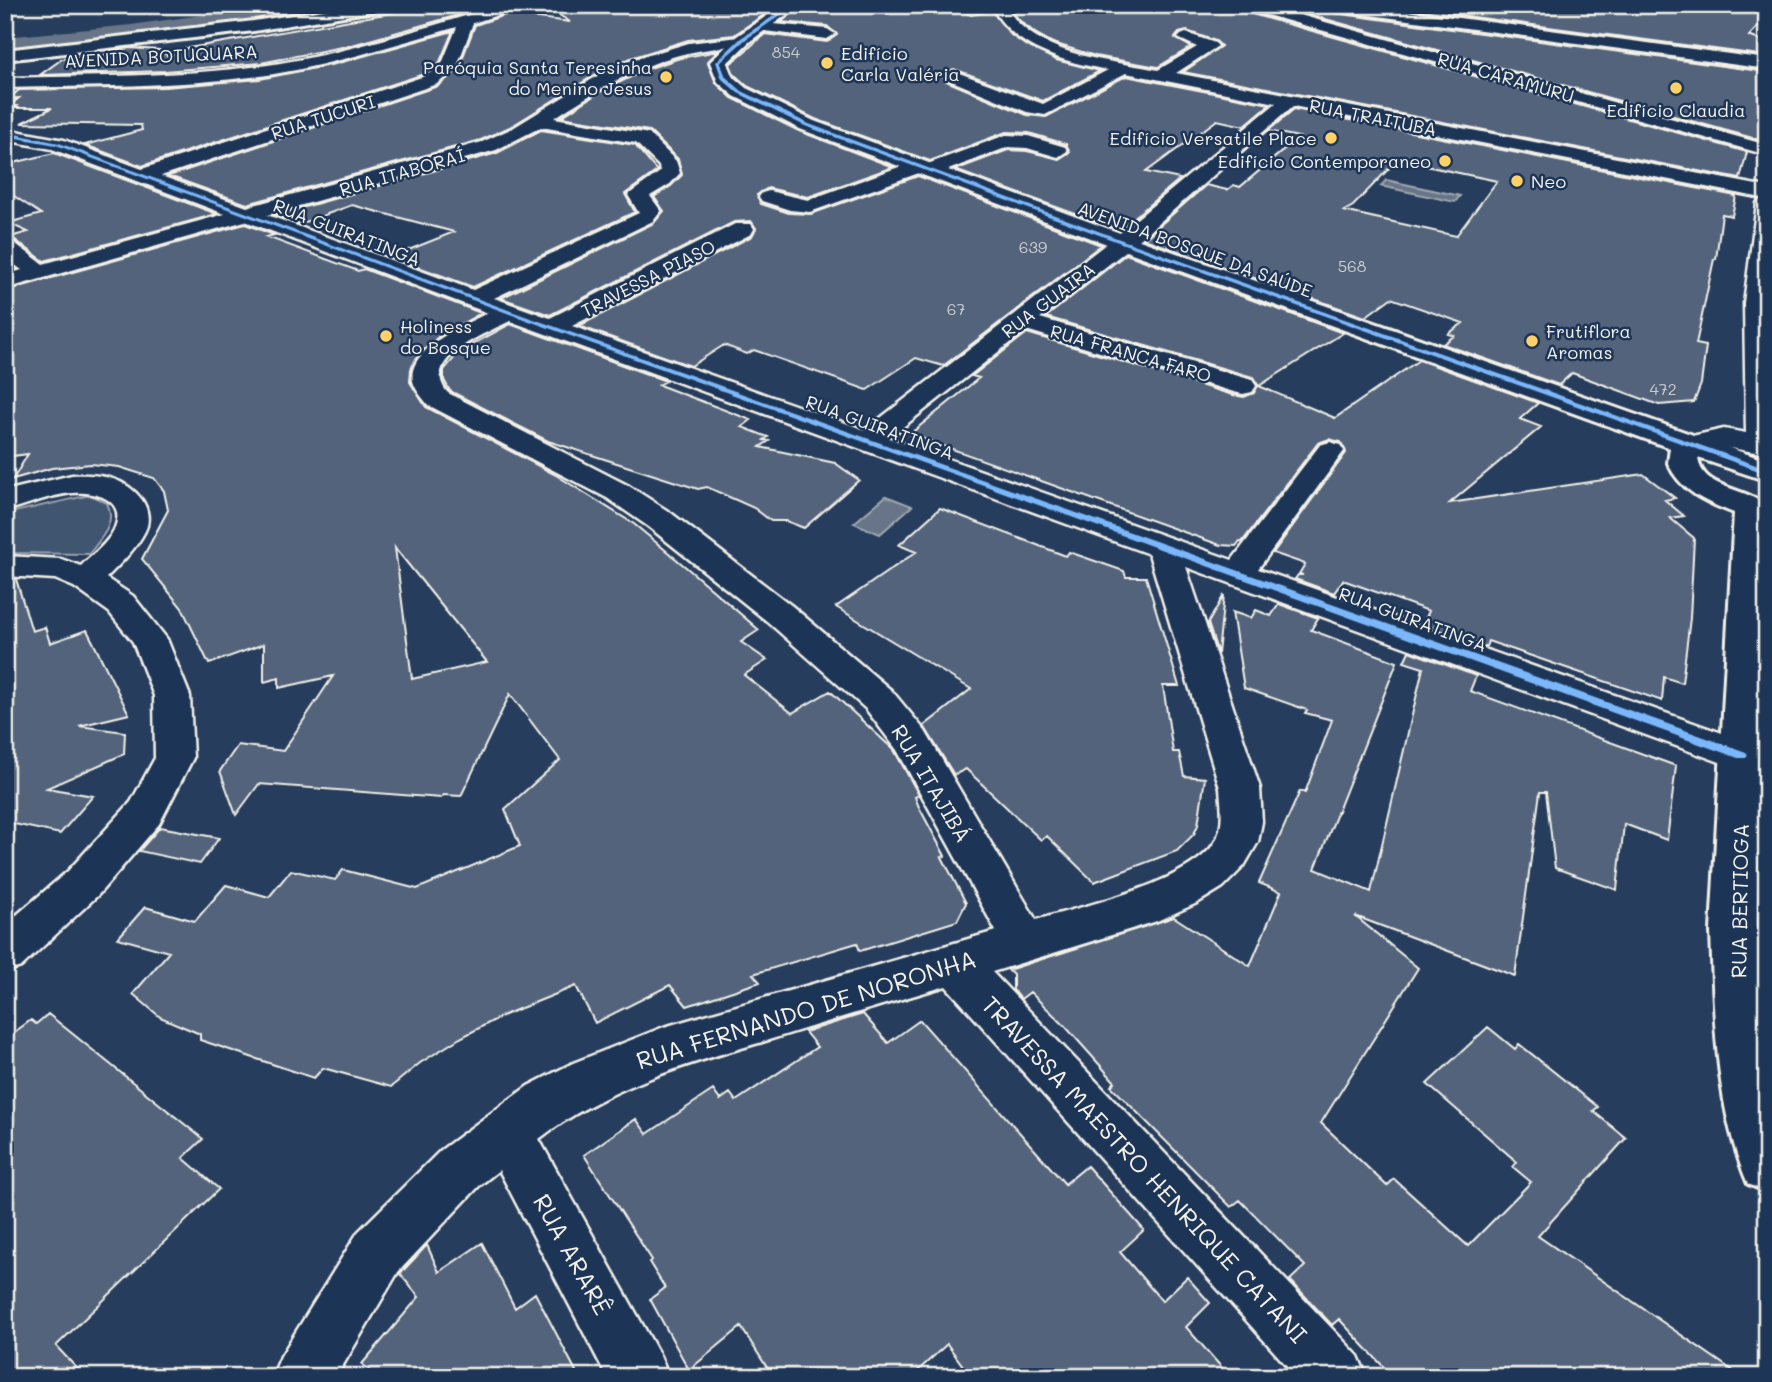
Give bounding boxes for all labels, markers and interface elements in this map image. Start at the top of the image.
street label: AVENIDA BOTUQUARA [64,39,258,73]
house number: 854 [772,41,801,62]
place label: Edifício Carla Valéria [841,41,960,86]
street label: RUA CARAMURU [1435,46,1577,108]
place label: Paróquia Santa Teresinha do Menino Jesus [423,55,652,100]
marker: Edifício Carla Valéria [819,55,835,71]
marker: Paróquia Santa Teresinha do Menino Jesus [658,69,674,85]
marker: Edifício Claudia [1668,80,1684,96]
street label: RUA TUCURI [268,89,378,145]
street label: RUA TRAITUBA [1307,93,1439,141]
place label: Edifício Claudia [1607,98,1745,122]
place label: Edifício Versatile Place [1110,126,1317,150]
marker: Edifício Versatile Place [1323,130,1339,146]
street label: RUA ITABORAÍ [336,143,468,201]
place label: Edifício Contemporaneo [1218,149,1431,173]
marker: Edifício Contemporaneo [1437,153,1453,169]
place label: Neo [1531,169,1566,193]
marker: Neo [1509,173,1525,189]
street label: RUA GUIRATINGA [270,193,424,271]
street label: AVENIDA BOSQUE DA SAÚDE [1074,195,1316,303]
street label: TRAVESSA PIASO [577,234,719,322]
house number: 639 [1019,236,1047,257]
house number: 568 [1338,255,1367,276]
street label: RUA GUAIRA [996,257,1100,343]
house number: 67 [947,298,965,319]
place label: Holiness do Bosque [400,314,491,359]
street label: RUA FRANCA FARO [1048,319,1214,387]
place label: Frutiflora Aromas [1546,319,1631,364]
marker: Holiness do Bosque [378,328,394,344]
marker: Frutiflora Aromas [1524,333,1540,349]
house number: 472 [1649,378,1677,399]
street label: RUA GUIRATINGA [803,389,957,465]
street label: RUA GUIRATINGA [1336,581,1490,657]
street label: RUA ITAJIBÁ [886,719,978,847]
street label: RUA BERTIOGA [1724,823,1754,979]
street label: RUA FERNANDO DE NORONHA [632,942,980,1076]
street label: TRAVESSA MAESTRO HENRIQUE CATANI [976,989,1314,1349]
street label: RUA ARARÊ [527,1188,619,1320]

